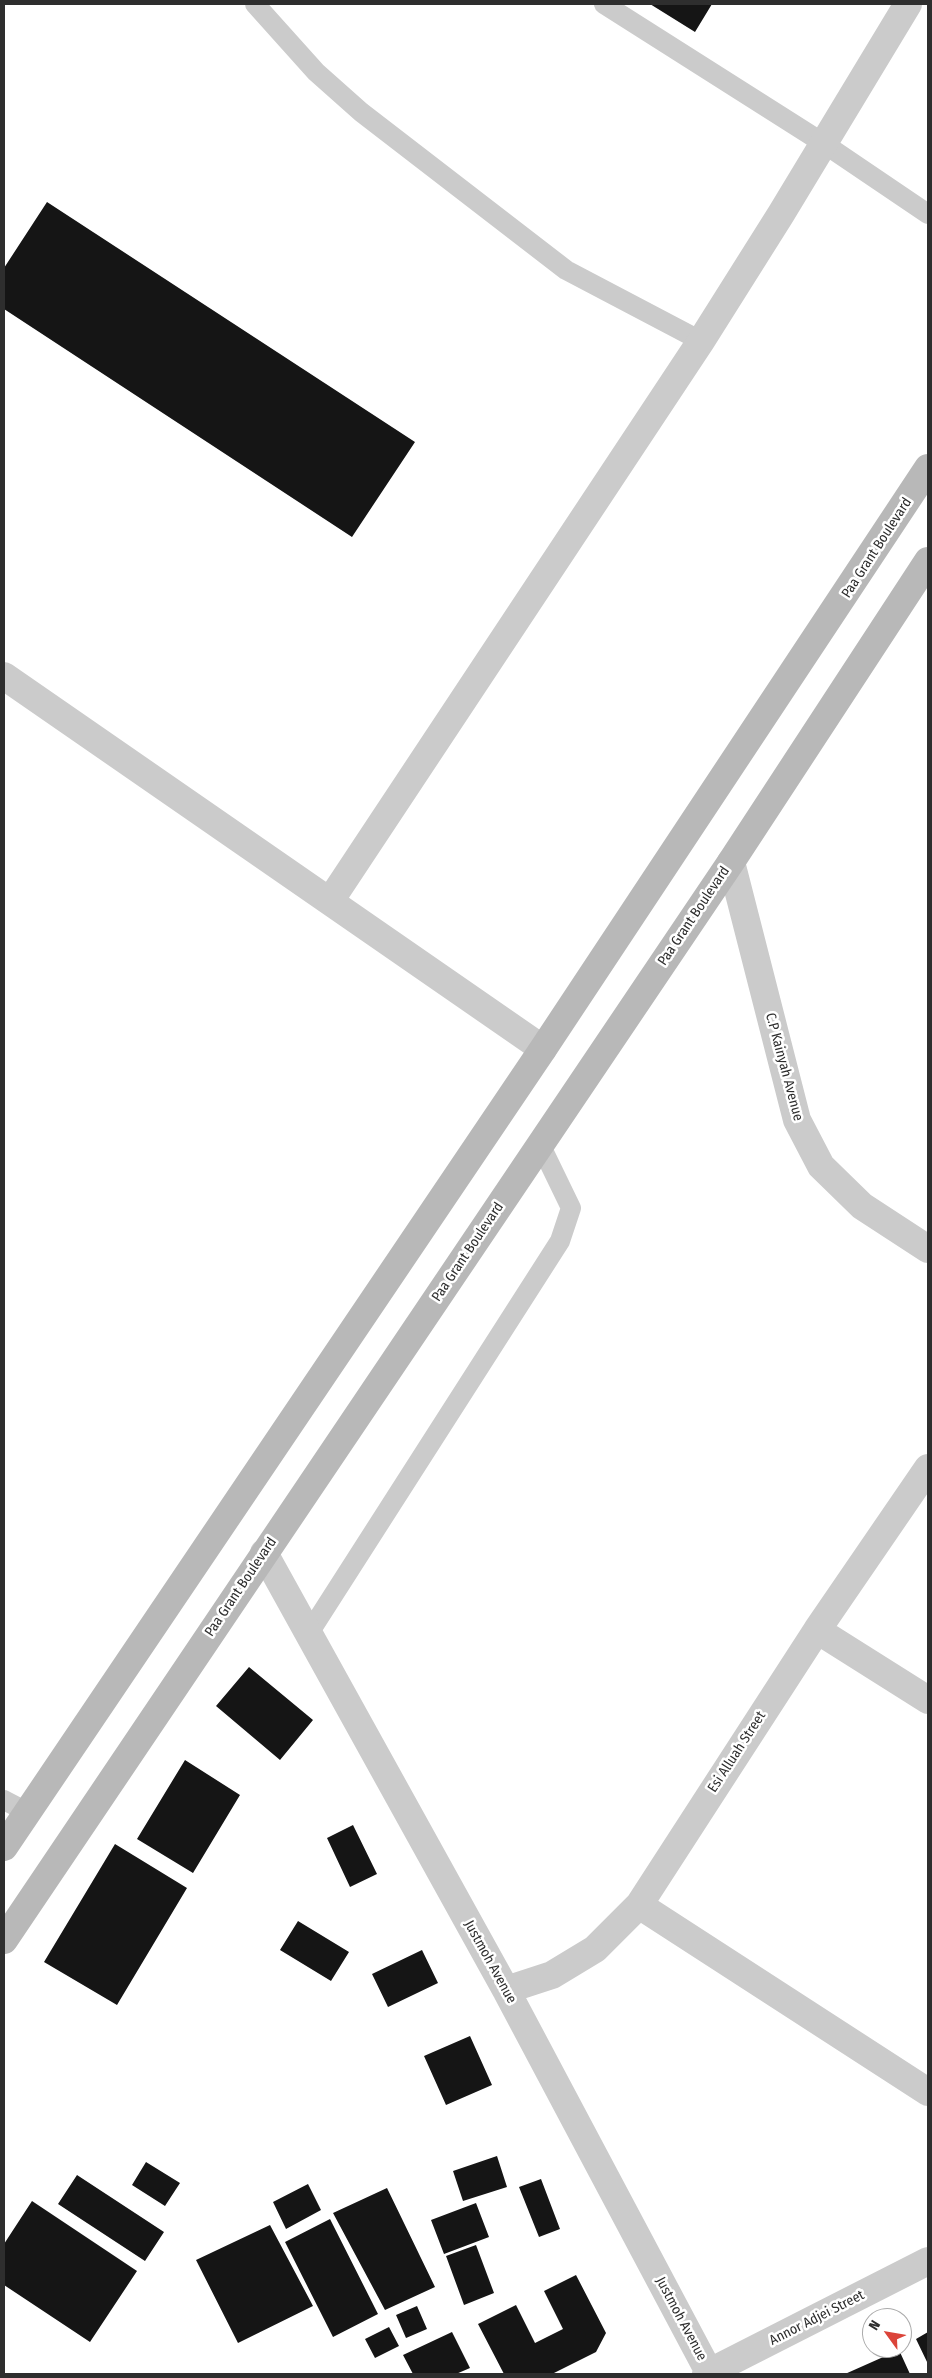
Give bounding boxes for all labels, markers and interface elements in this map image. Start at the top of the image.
street label: Paa Grant Boulevard [838,495,916,601]
street label: Paa Grant Boulevard [655,863,733,969]
street label: C.P Kainyah Avenue [761,1011,807,1123]
street label: Paa Grant Boulevard [429,1199,507,1305]
street label: Paa Grant Boulevard [202,1534,280,1640]
street label: Esi Alluah Street [705,1708,769,1796]
street label: Justmoh Avenue [460,1917,520,2007]
street label: Justmoh Avenue [652,2274,710,2364]
street label: Annor Adjei Street [767,2287,867,2349]
north arrow [862,2308,912,2358]
text: N [865,2317,884,2333]

